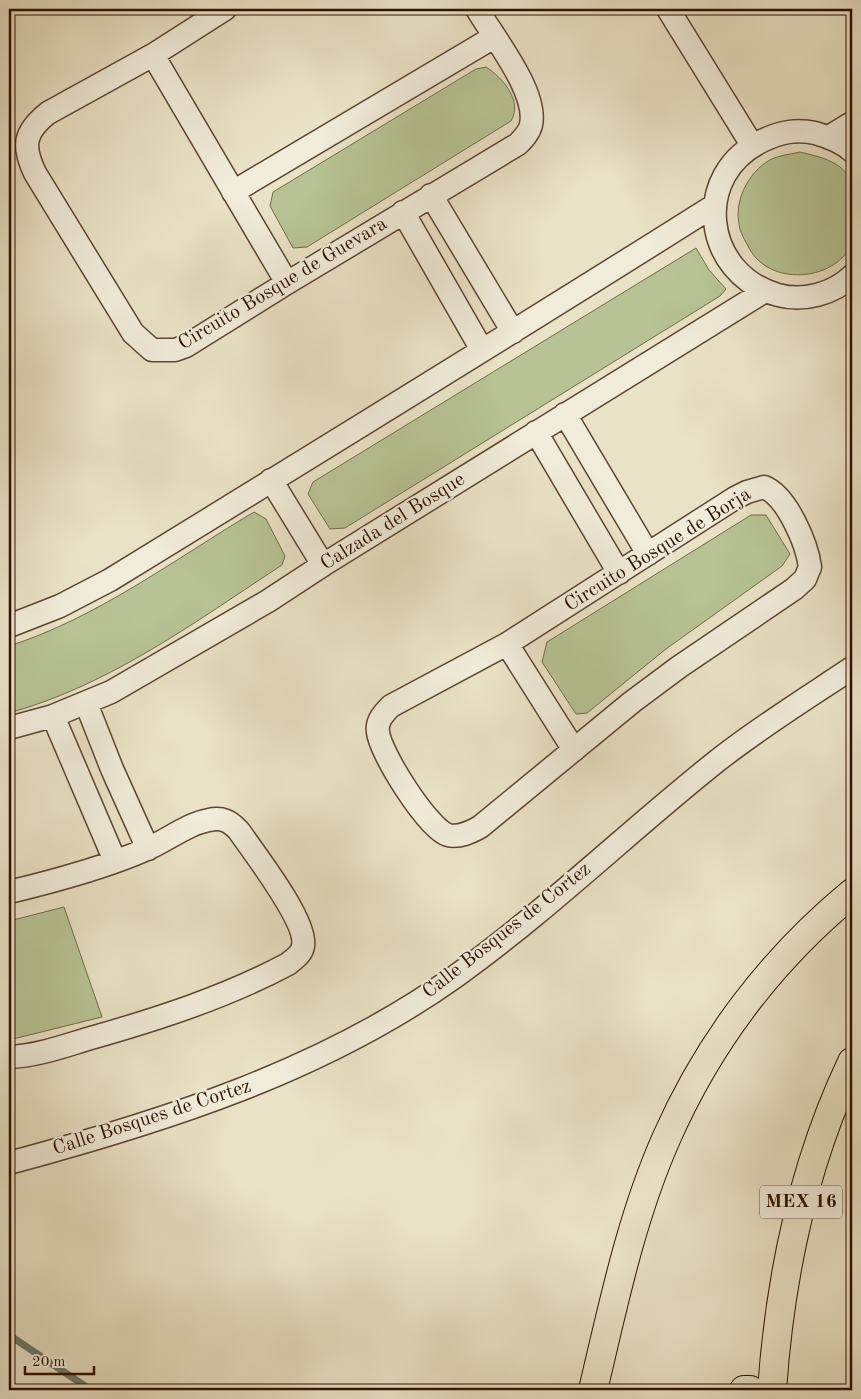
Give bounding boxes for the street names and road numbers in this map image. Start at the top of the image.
street label: Circuito Bosque de Guevara [175,214,391,354]
street label: Calzada del Bosque [317,469,469,575]
street label: Circuito Bosque de Borja [561,484,755,616]
street label: Calle Bosques de Cortez [419,859,595,1003]
street label: Calle Bosques de Cortez [50,1076,254,1160]
road number: MEX 16 [760,1186,842,1218]

